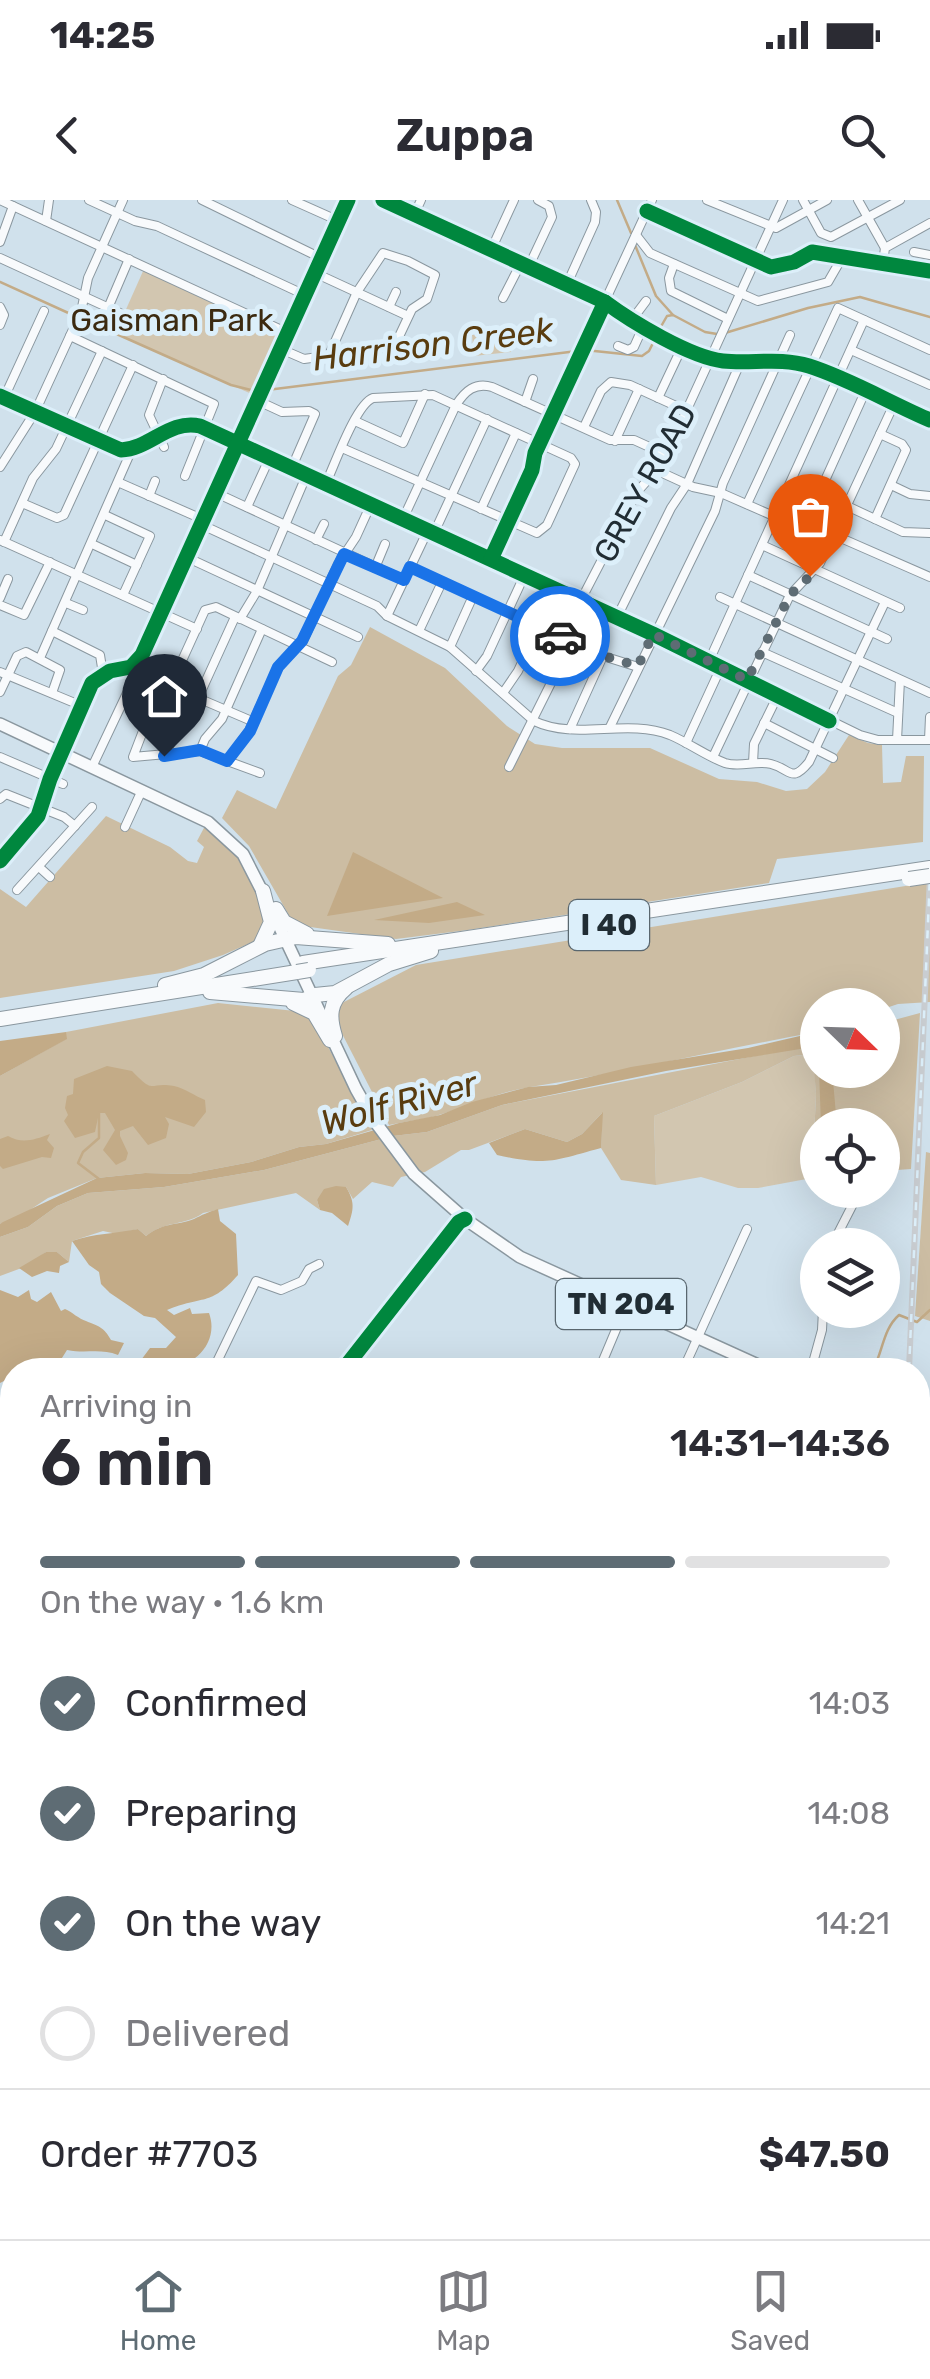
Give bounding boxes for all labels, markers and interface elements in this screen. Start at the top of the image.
text: 14:25 [50,12,155,58]
icon: back [40,108,95,163]
icon: search [835,108,890,163]
text: Zuppa [396,109,534,162]
park label: Gaisman Park [70,301,274,339]
water label: Harrison Creek [310,308,557,380]
street label: GREY ROAD [586,397,704,569]
pin [768,474,853,577]
icon: bag [783,489,838,544]
courier [510,586,610,686]
icon: car [533,609,588,664]
pin [122,654,207,757]
icon: home [137,669,192,724]
road number: I 40 [569,900,649,950]
north arrow [800,988,900,1088]
map controls [800,988,900,1328]
water label: Wolf River [316,1062,483,1144]
button: locate [800,1108,900,1208]
button: layers [800,1228,900,1328]
road number: TN 204 [556,1279,686,1329]
text: Arriving in [40,1387,192,1425]
text: 14:31–14:36 [670,1420,890,1466]
text: 6 min [40,1424,214,1501]
text: On the way · 1.6 km [40,1583,324,1621]
icon: check [40,1676,95,1731]
text: Confirmed [125,1680,308,1726]
text: 14:03 [809,1684,890,1722]
icon: check [40,1786,95,1841]
text: Preparing [125,1790,298,1836]
text: 14:08 [808,1794,890,1832]
icon: check [40,1896,95,1951]
text: On the way [125,1900,321,1946]
text: 14:21 [816,1904,890,1942]
text: Delivered [125,2010,290,2056]
text: Order #7703 [40,2131,258,2177]
text: $47.50 [759,2131,890,2177]
tab: Home [120,2264,196,2357]
tab: Map [436,2264,491,2357]
tab: Saved [730,2264,810,2357]

